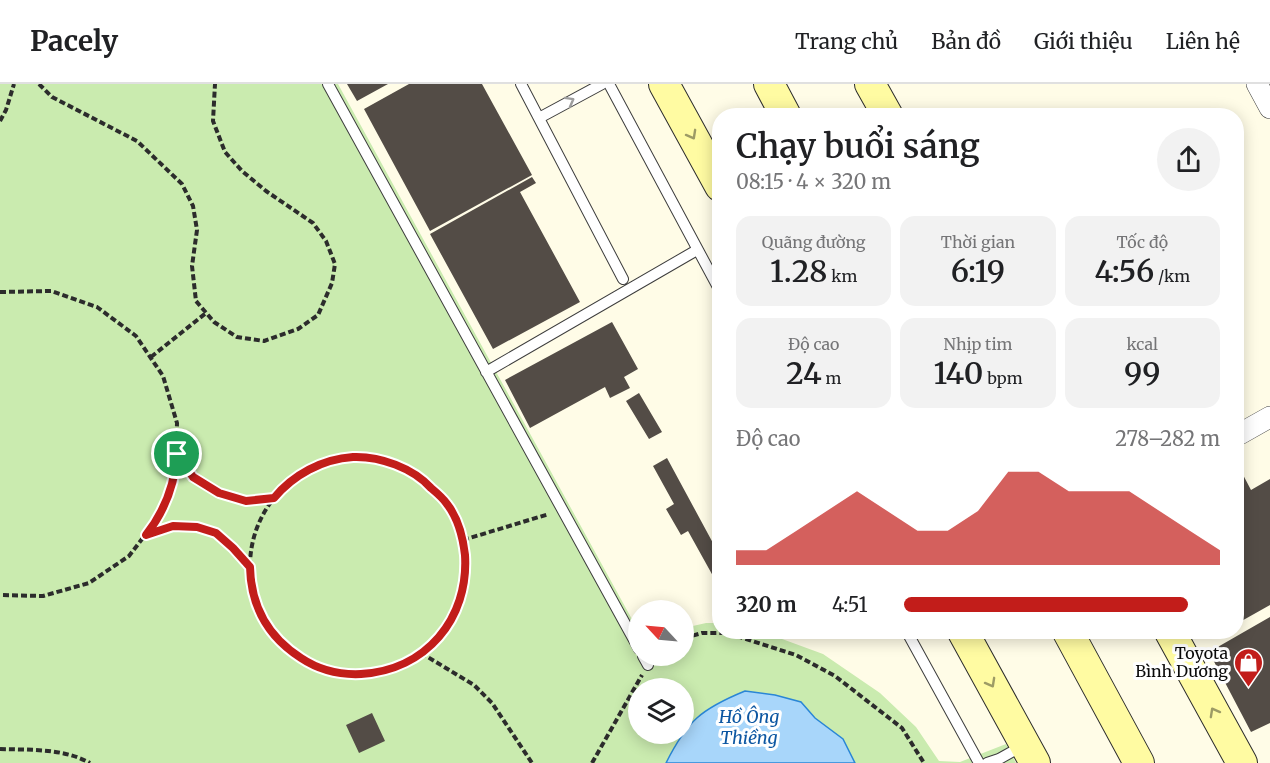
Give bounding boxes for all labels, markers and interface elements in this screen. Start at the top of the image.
text: Pacely [30,23,118,59]
text: Trang chủ [795,28,898,55]
text: Bản đồ [931,28,1001,55]
text: Giới thiệu [1034,28,1133,55]
text: Liên hệ [1166,28,1240,55]
one-way arrow [564,97,575,108]
text: Chạy buổi sáng [736,126,980,167]
button: share [1157,128,1220,191]
one-way arrow [685,129,696,139]
text: 08:15 · 4 × 320 m [736,169,891,194]
text: Quãng đường [762,232,866,252]
text: Thời gian [941,232,1015,252]
text: Tốc độ [1117,232,1168,252]
text: 1.28 [770,252,827,290]
text: 6:19 [951,252,1005,290]
text: 4:56 [1094,252,1154,290]
text: km [827,266,857,286]
text: /km [1154,266,1190,286]
text: Độ cao [788,334,839,354]
text: Nhịp tim [944,334,1012,354]
text: kcal [1127,334,1158,354]
text: 24 [786,354,822,392]
text: 140 [933,354,983,392]
text: 99 [1124,354,1161,392]
text: m [822,368,841,388]
text: bpm [983,368,1023,388]
text: Độ cao [736,426,800,451]
text: 278–282 m [1115,426,1220,451]
pin [151,428,202,479]
icon: arrive [160,437,193,470]
text: 320 m [736,592,797,617]
text: 4:51 [832,592,867,617]
north arrow [628,600,694,666]
map controls [628,600,694,744]
place label: Toyota Bình Dương [1135,643,1228,681]
shop icon: Toyota Bình Dương [1233,646,1265,688]
one-way arrow [984,677,995,687]
button: layers [628,678,694,744]
water label: Hồ Ông Thiềng [718,705,779,749]
one-way arrow [1210,707,1221,718]

